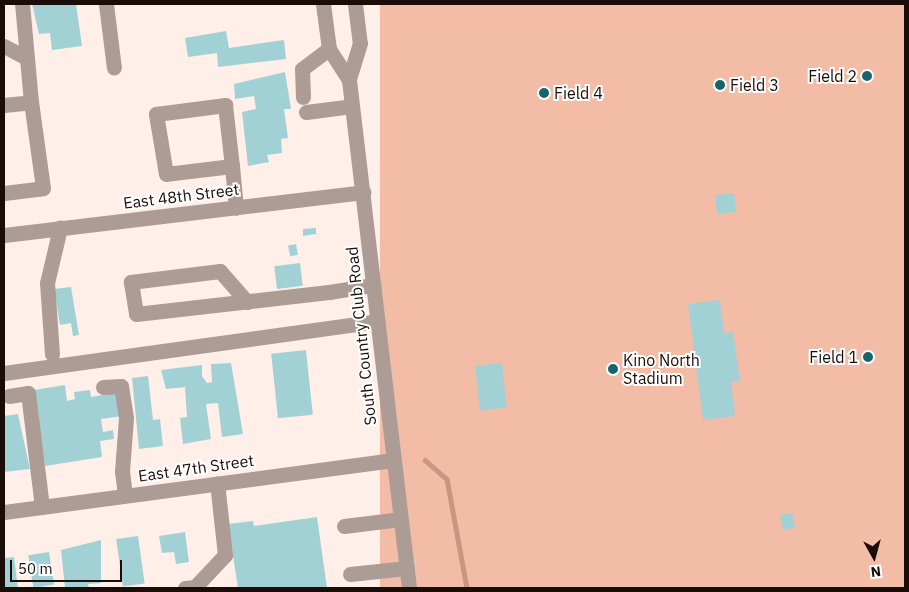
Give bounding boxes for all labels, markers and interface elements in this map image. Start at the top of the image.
place label: Field 2 [808,66,857,86]
marker: Field 2 [861,70,873,82]
place label: Field 3 [730,75,779,95]
marker: Field 3 [714,79,726,91]
place label: Field 4 [554,83,603,103]
marker: Field 4 [538,87,550,99]
street label: East 48th Street [122,179,240,213]
street label: South Country Club Road [342,246,380,426]
place label: Field 1 [809,347,858,367]
place label: Kino North Stadium [623,350,700,388]
marker: Field 1 [862,351,874,363]
marker: Kino North Stadium [607,363,619,375]
street label: East 47th Street [137,450,255,486]
north arrow [849,532,899,582]
scale bar [12,550,125,582]
text: 50 m [18,559,53,578]
text: N [870,562,882,581]

